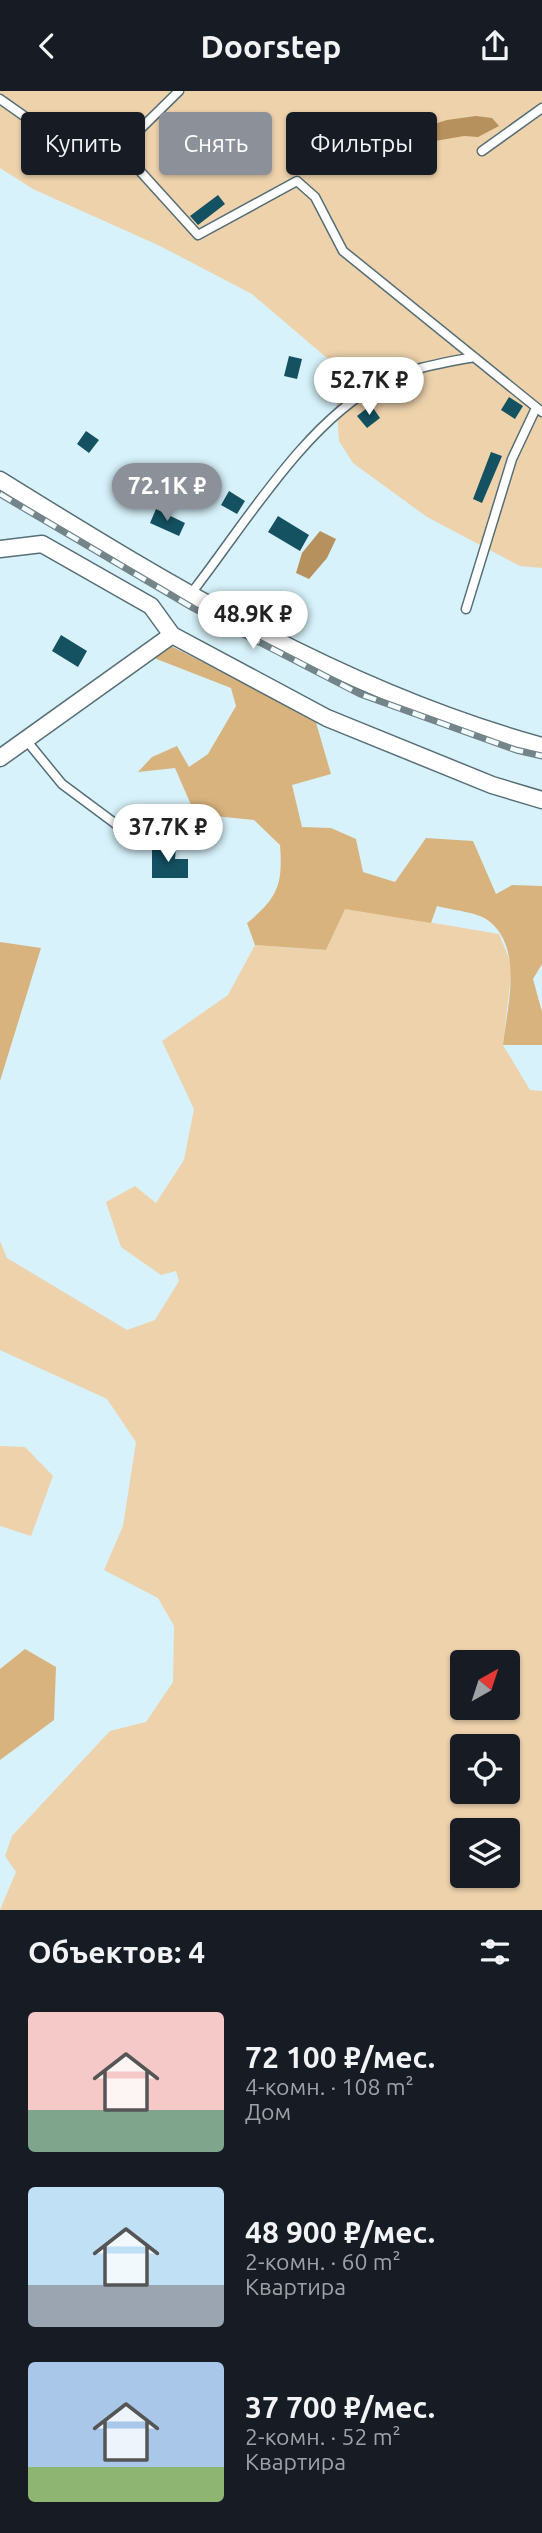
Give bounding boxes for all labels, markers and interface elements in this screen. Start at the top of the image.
icon: back [28,27,66,65]
icon: share [476,27,514,65]
text: Doorstep [200,28,342,64]
chip: Купить [21,112,145,175]
chip: Снять [159,112,272,175]
chip: Фильтры [286,112,437,175]
pin: 52.7K ₽ [304,357,434,417]
text: 52.7K ₽ [330,367,408,392]
pin: 72.1K ₽ [102,463,232,523]
text: 72.1K ₽ [128,473,206,498]
pin: 48.9K ₽ [188,591,318,651]
text: 48.9K ₽ [214,601,292,626]
pin: 37.7K ₽ [103,805,233,864]
text: 37.7K ₽ [129,814,207,839]
north arrow [450,1650,520,1720]
map controls [450,1650,520,1888]
button: locate [450,1734,520,1804]
button: layers [450,1818,520,1888]
icon: filters [476,1933,514,1971]
text: Объектов: 4 [28,1935,205,1969]
icon: home [84,2040,168,2124]
text: 72 100 ₽/мес. [245,2040,435,2074]
text: 4-комн. · 108 m² [245,2074,414,2099]
text: Дом [245,2099,291,2124]
icon: home [84,2215,168,2299]
text: 48 900 ₽/мес. [245,2215,435,2249]
text: 2-комн. · 60 m² [245,2249,401,2274]
text: Квартира [245,2274,346,2299]
icon: home [84,2390,168,2474]
text: 37 700 ₽/мес. [245,2390,435,2424]
text: 2-комн. · 52 m² [245,2424,401,2449]
text: Квартира [245,2449,346,2474]

